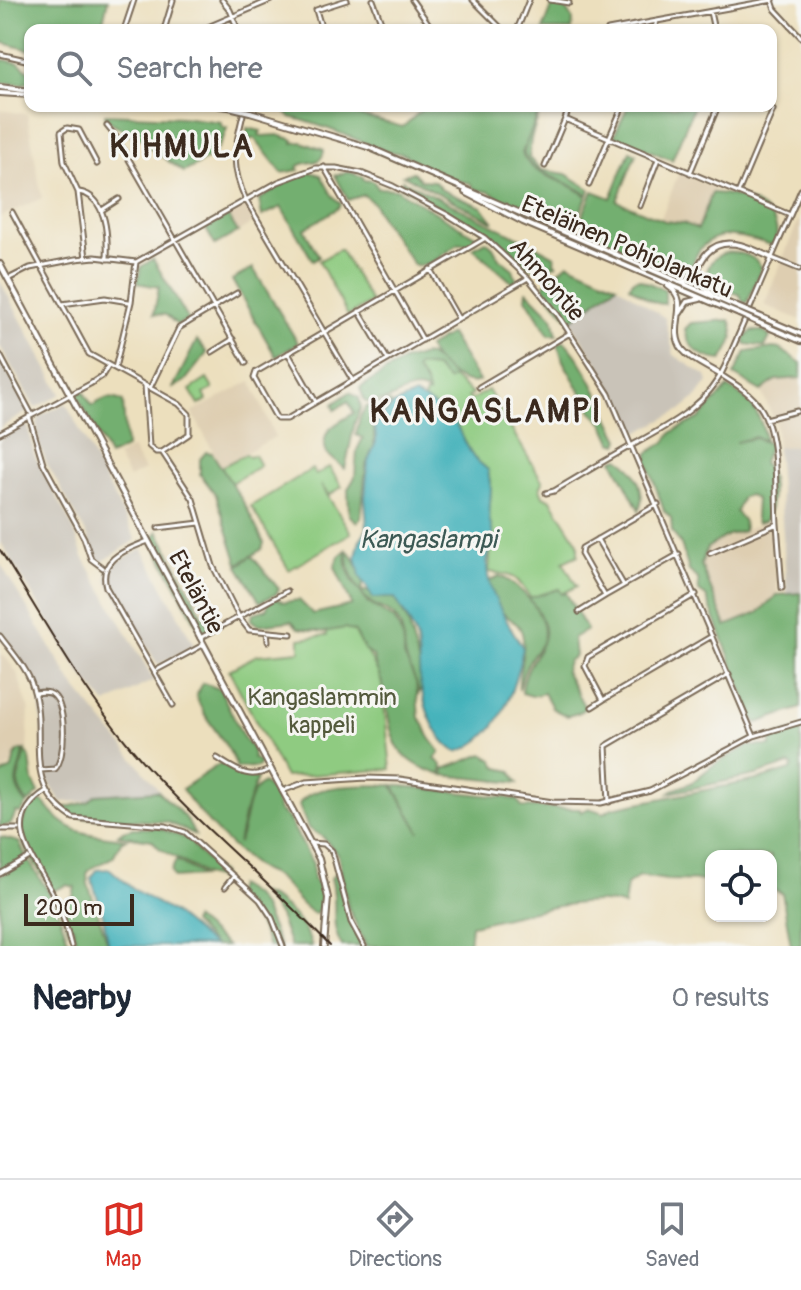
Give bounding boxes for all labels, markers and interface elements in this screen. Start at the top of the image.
search box [24,24,777,112]
icon: search [52,46,96,90]
text: Search here [116,50,263,87]
district label: KIHMULA [109,127,255,167]
street label: Eteläinen Pohjolankatu [517,189,737,305]
street label: Ahmontie [503,233,591,327]
district label: KANGASLAMPI [370,392,602,432]
water label: Kangaslampi [360,524,501,556]
street label: Eteläntie [162,545,230,639]
park label: Kangaslammin kappeli [247,683,397,740]
map controls [705,850,777,922]
button: locate [705,850,777,922]
scale bar [24,890,134,926]
text: 200 m [36,894,103,922]
text: Nearby [32,977,131,1020]
text: 0 results [672,982,769,1014]
tab: Map [102,1197,146,1273]
tab: Directions [349,1197,442,1273]
tab: Saved [645,1197,699,1273]

